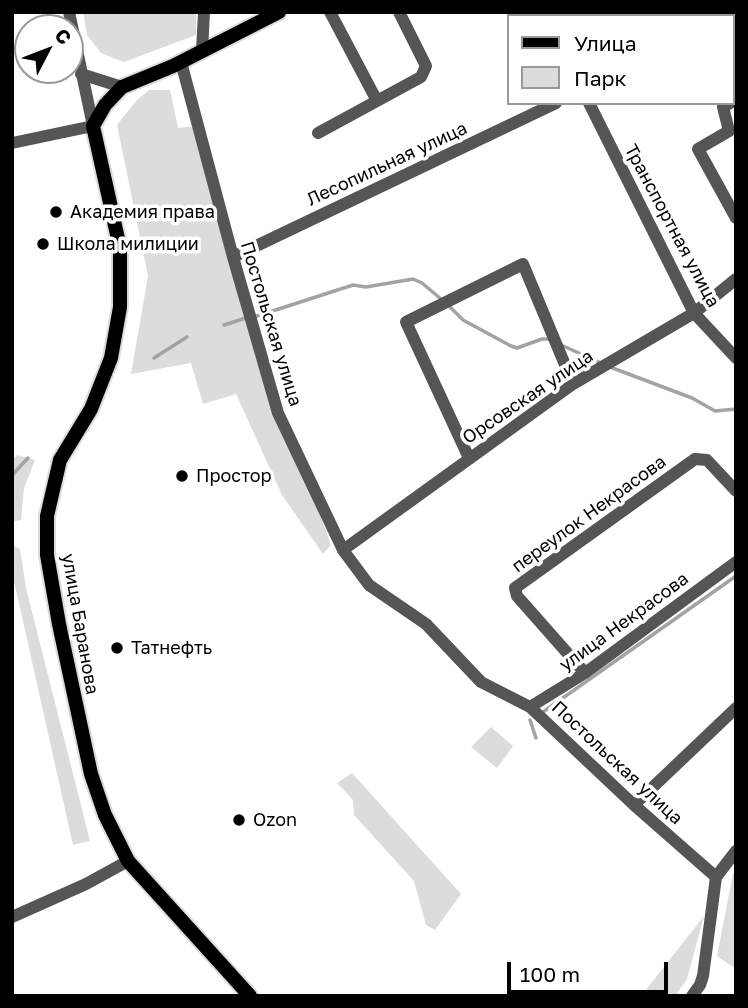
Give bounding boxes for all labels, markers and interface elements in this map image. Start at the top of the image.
north arrow [14,14,84,84]
legend [506,14,734,105]
text: С [50,23,77,49]
text: Улица [574,30,637,56]
text: Парк [574,65,627,91]
street label: Лесопильная улица [303,117,471,211]
street label: Транспортная улица [620,141,724,311]
place label: Академия права [70,201,215,223]
marker: Академия права [48,204,64,220]
place label: Школа милиции [57,233,199,255]
marker: Школа милиции [35,236,51,252]
street label: Постольская улица [236,239,306,409]
street label: Орсовская улица [459,345,597,449]
street label: переулок Некрасова [508,451,670,577]
place label: Простор [196,465,272,487]
marker: Простор [174,468,190,484]
street label: улица Баранова [57,552,103,696]
street label: улица Некрасова [555,568,693,676]
place label: Татнефть [131,637,212,659]
marker: Татнефть [109,640,125,656]
street label: Постольская улица [547,697,687,829]
place label: Ozon [253,809,297,831]
marker: Ozon [231,812,247,828]
scale bar [510,948,671,992]
text: 100 m [520,961,580,987]

